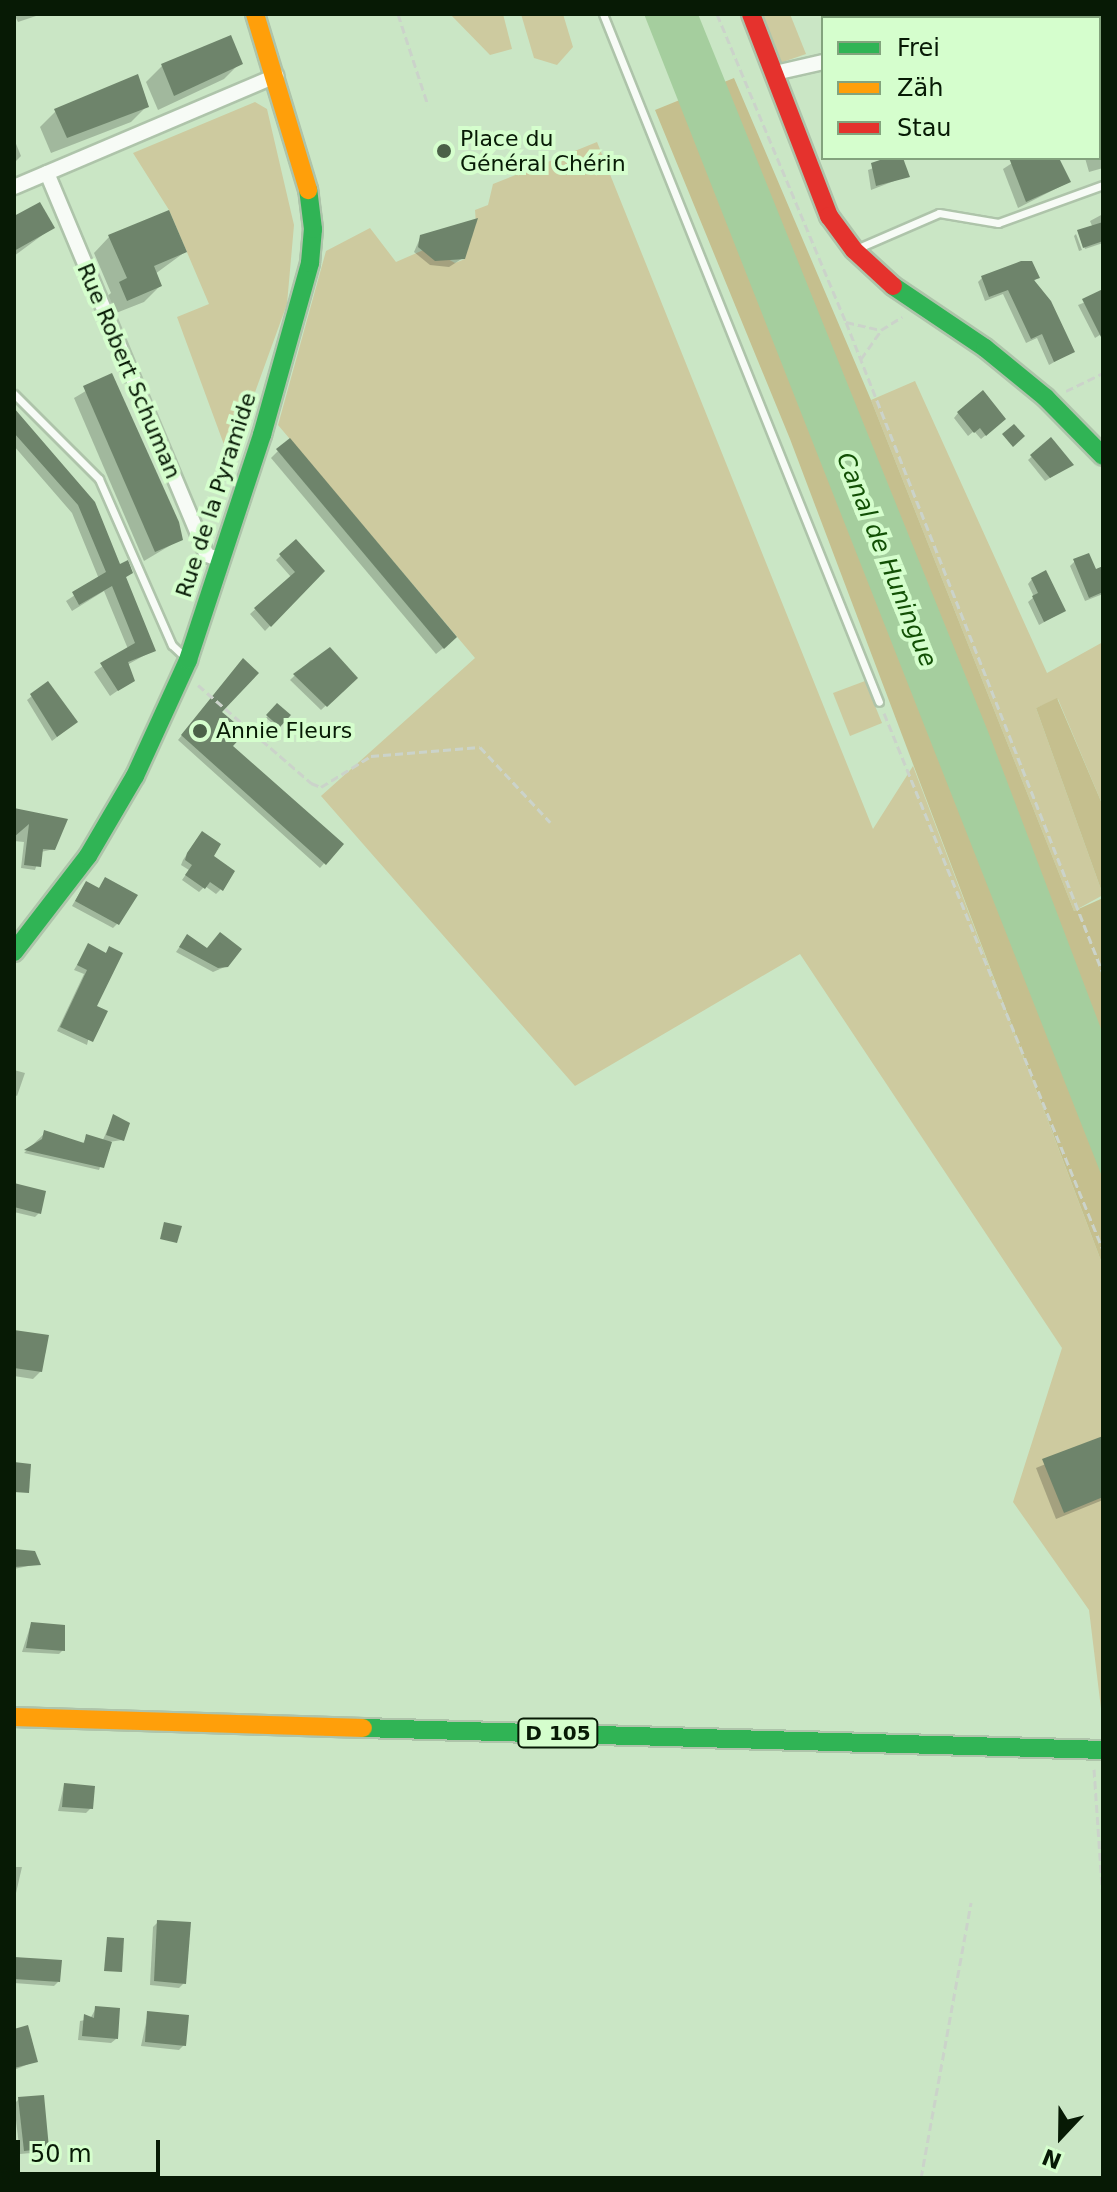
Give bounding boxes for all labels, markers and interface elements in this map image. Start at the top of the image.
legend [821,16,1101,160]
text: Frei [897,34,940,62]
text: Zäh [897,74,943,102]
text: Stau [897,114,952,142]
place label: Place du Général Chérin [460,125,626,176]
marker: Place du Général Chérin [435,142,453,160]
street label: Rue Robert Schuman [72,259,186,483]
street label: Rue de la Pyramide [170,389,262,601]
water label: Canal de Huningue [830,449,942,671]
place label: Annie Fleurs [216,718,352,744]
marker: Annie Fleurs [191,722,209,740]
road number: D 105 [516,1717,600,1749]
north arrow [1021,2096,1101,2176]
scale bar [20,2124,164,2174]
text: 50 m [30,2140,92,2168]
text: N [1039,2144,1065,2174]

